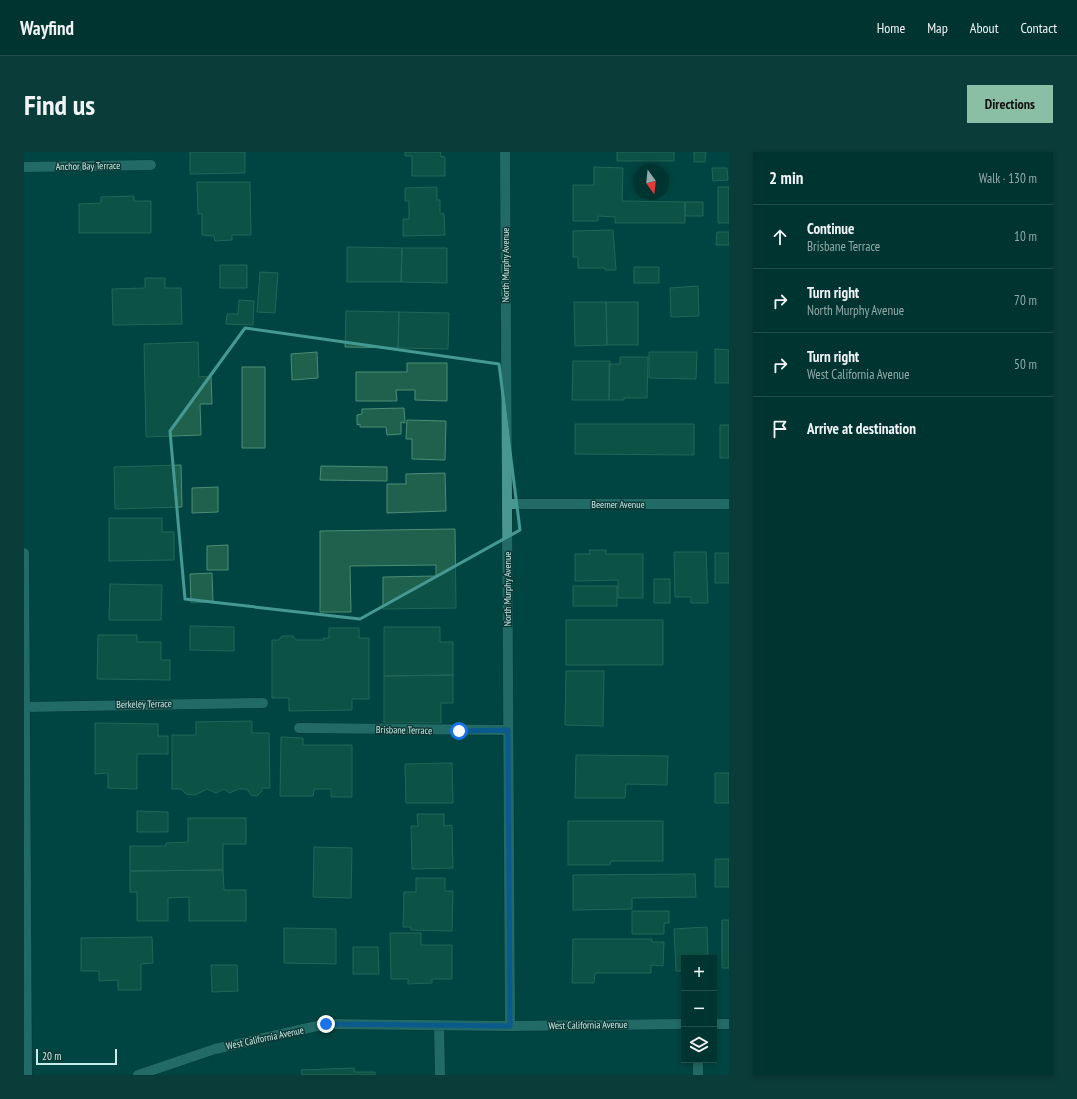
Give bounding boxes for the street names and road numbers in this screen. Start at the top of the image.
street label: Anchor Bay Terrace [55,159,121,173]
street label: North Murphy Avenue [499,228,512,302]
street label: Beemer Avenue [591,498,645,511]
street label: North Murphy Avenue [501,552,514,626]
street label: Berkeley Terrace [116,697,172,711]
street label: Brisbane Terrace [376,723,432,737]
street label: West California Avenue [548,1018,628,1032]
street label: West California Avenue [225,1023,305,1053]

